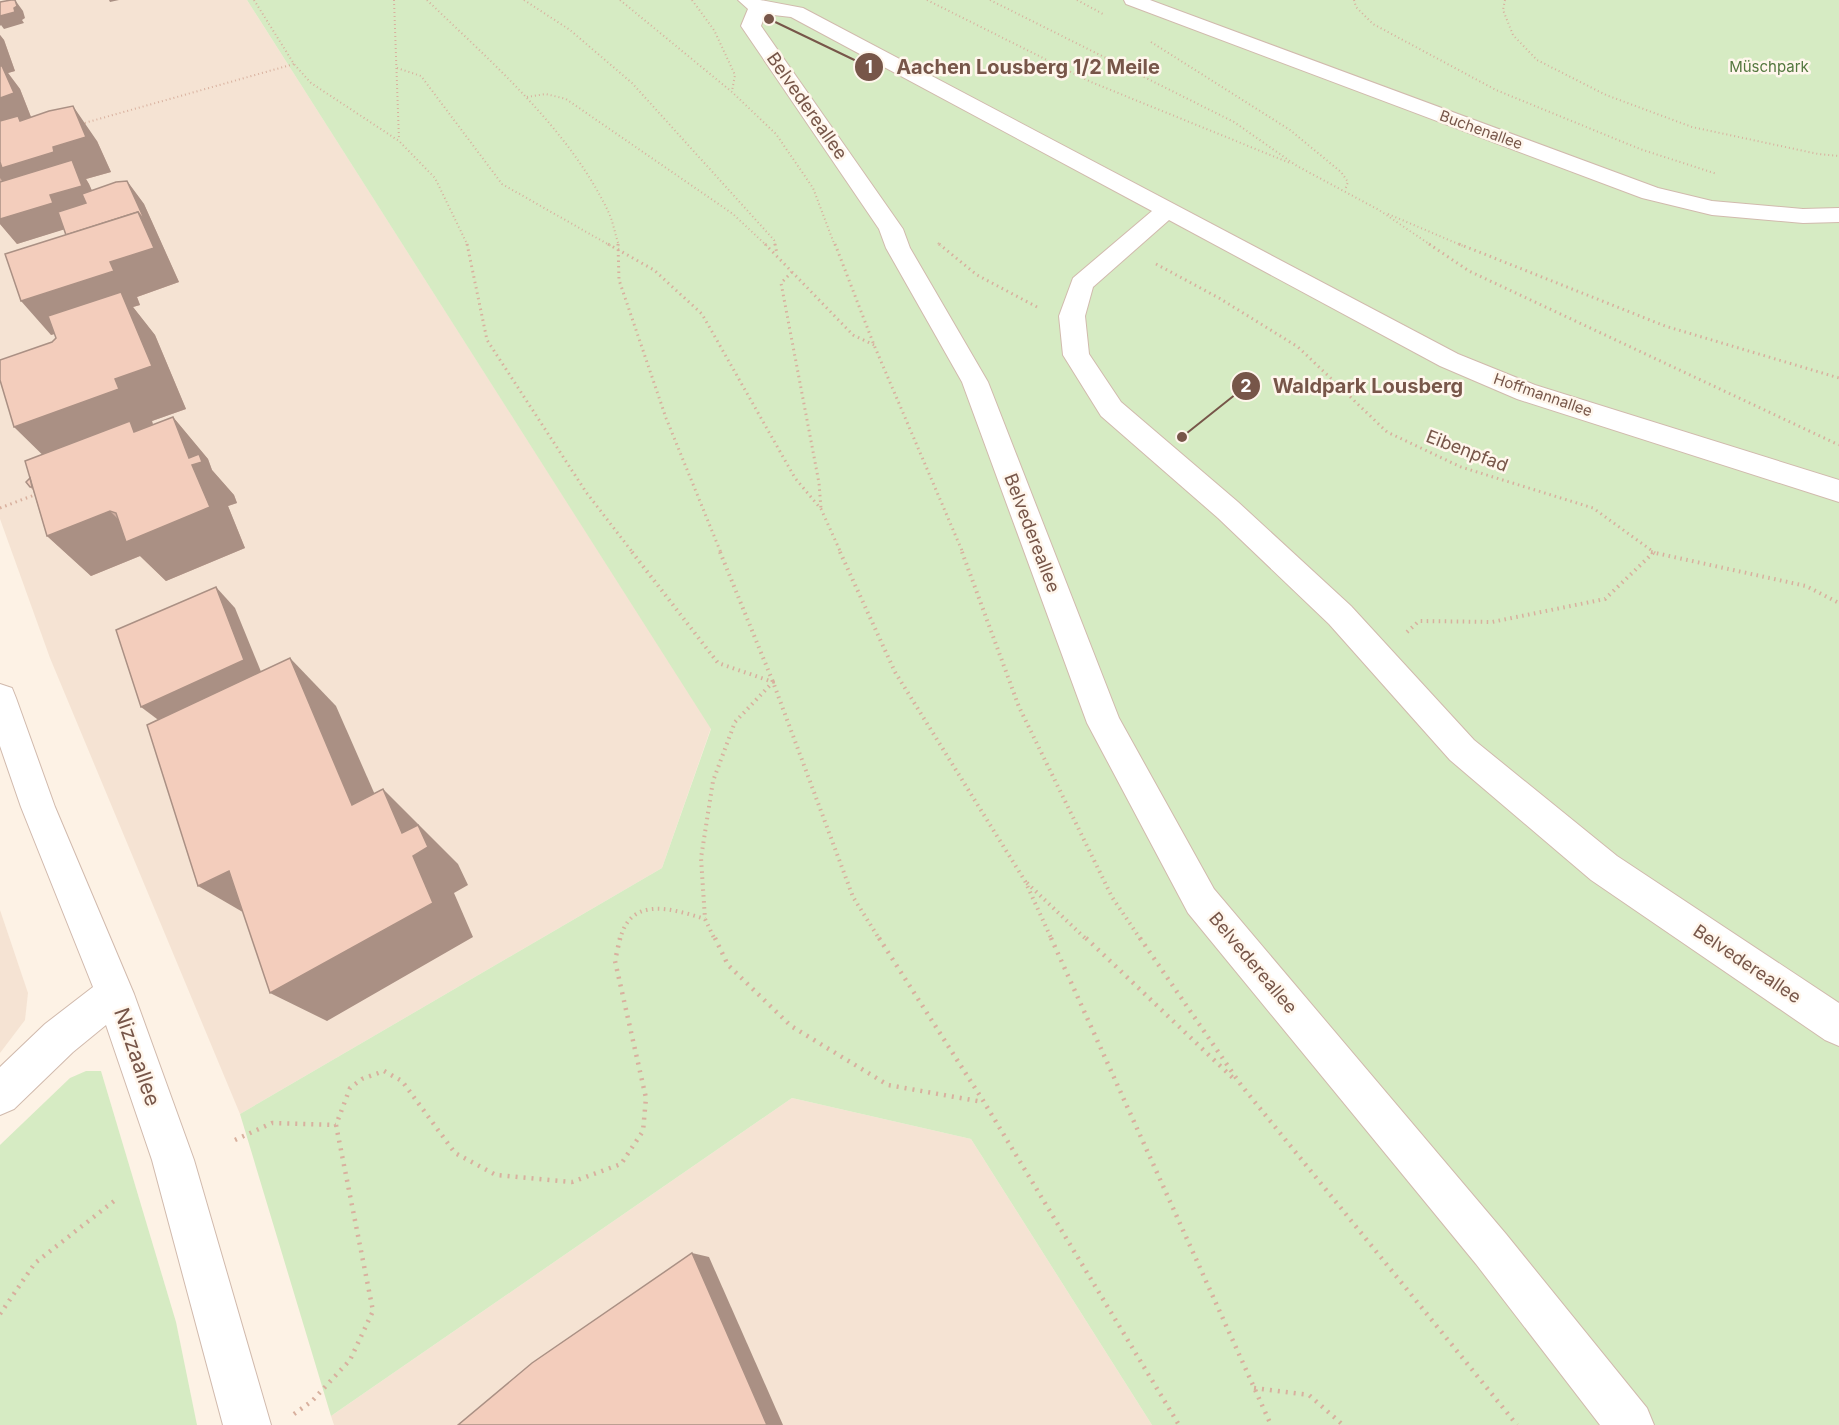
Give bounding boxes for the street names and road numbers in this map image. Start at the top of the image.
street label: Belvedereallee [763,48,852,163]
street label: Buchenallee [1437,106,1525,153]
street label: Hoffmannallee [1491,369,1595,420]
street label: Eibenpfad [1423,425,1511,476]
street label: Belvedereallee [1000,470,1065,595]
street label: Belvedereallee [1205,908,1302,1017]
street label: Belvedereallee [1689,920,1805,1007]
street label: Nizzaallee [109,1004,166,1109]

